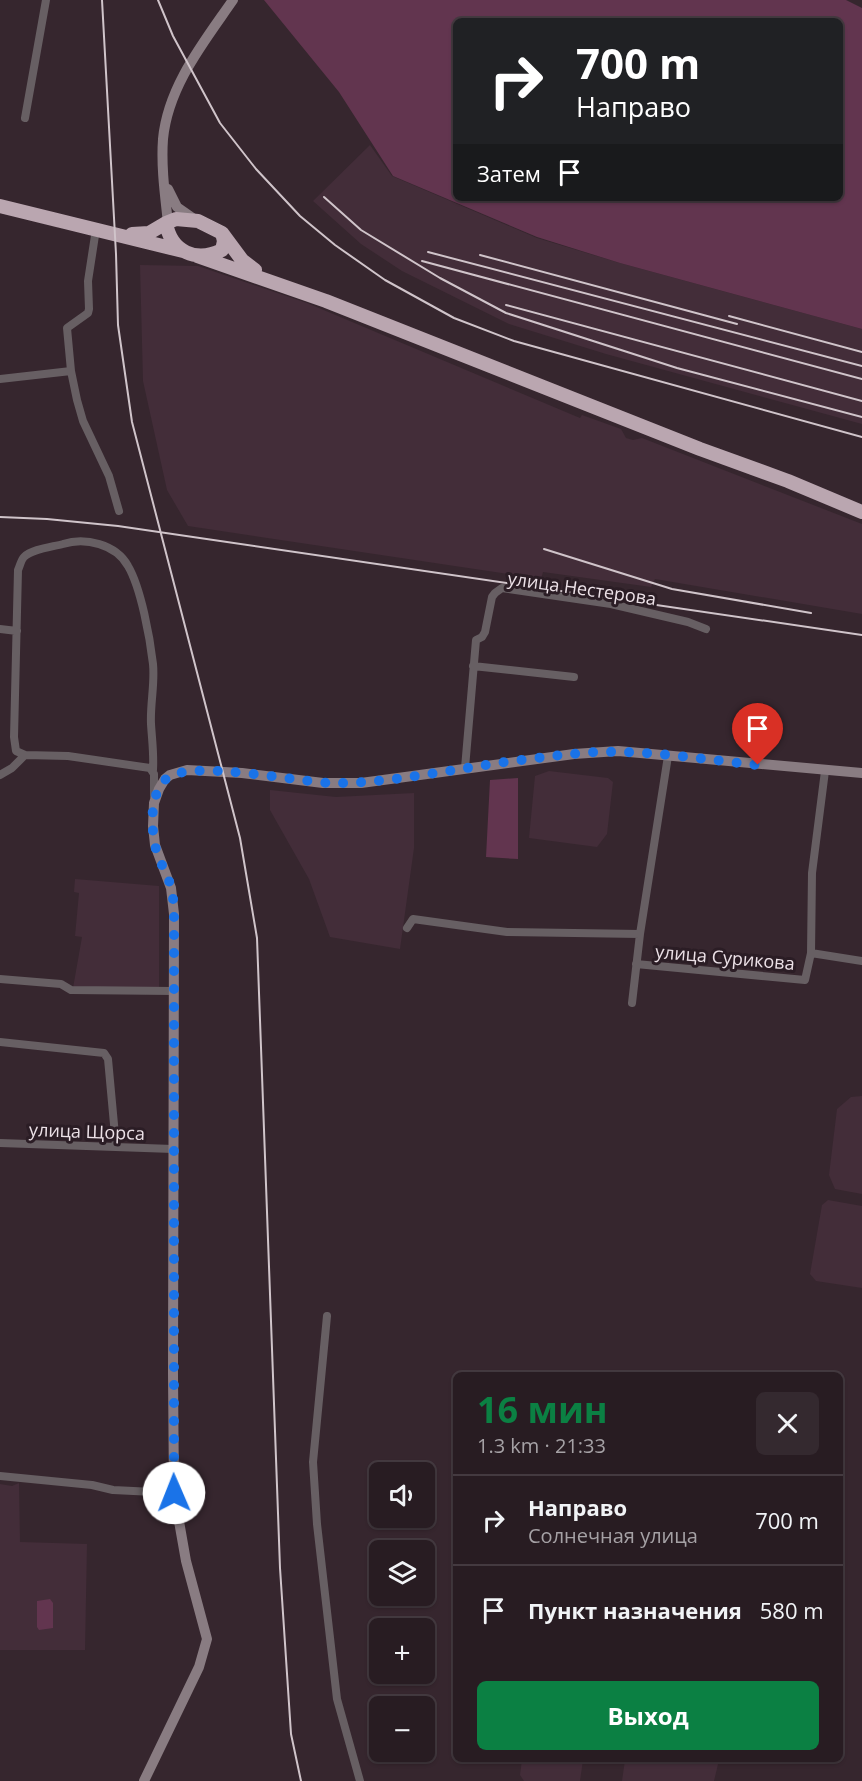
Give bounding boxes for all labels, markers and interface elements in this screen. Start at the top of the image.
text: 700 m [576,34,700,91]
icon: right [477,42,555,120]
text: Направо [576,88,691,125]
icon: arrive [553,156,586,189]
text: Затем [477,158,541,188]
street label: улица Нестерова [506,566,658,610]
pin [732,703,783,765]
icon: arrive [741,712,774,745]
street label: улица Сурикова [654,939,796,975]
street label: улица Щорса [29,1117,145,1145]
text: 16 мин [477,1385,608,1434]
button: close [756,1392,819,1455]
text: 1.3 km · 21:33 [477,1432,606,1459]
position arrow [142,1461,206,1525]
map controls [369,1462,435,1762]
button: sound [369,1462,435,1528]
text: Направо [528,1492,627,1522]
icon: right [477,1504,510,1537]
text: 700 m [755,1505,819,1535]
text: Солнечная улица [528,1522,698,1549]
button: layers [369,1540,435,1606]
icon: arrive [477,1594,510,1627]
text: Пункт назначения [528,1595,742,1625]
text: 580 m [760,1595,824,1625]
button: + [369,1618,435,1684]
button: Выход [477,1681,819,1750]
button: − [369,1696,435,1762]

